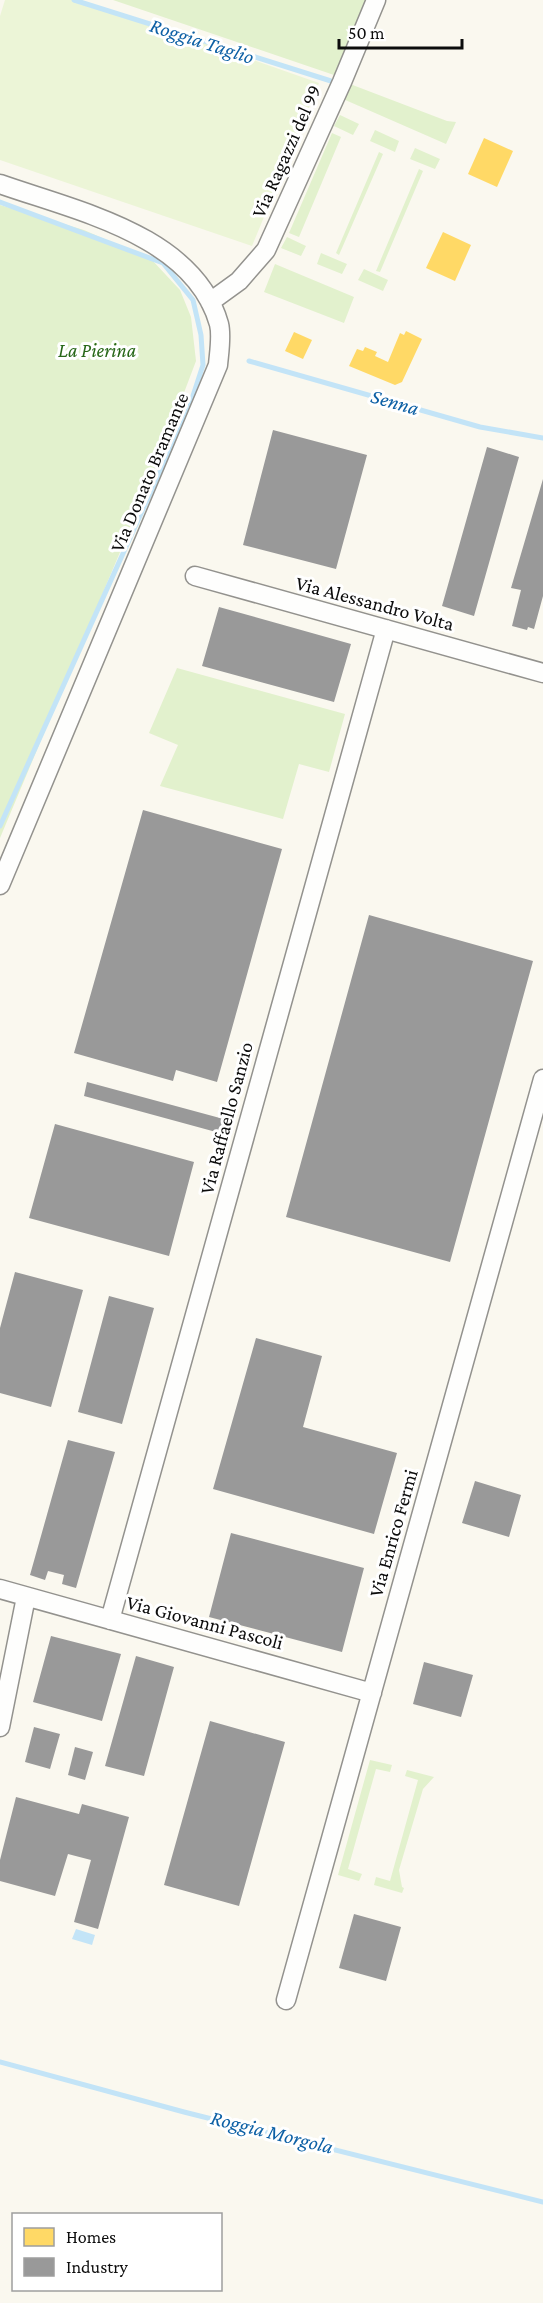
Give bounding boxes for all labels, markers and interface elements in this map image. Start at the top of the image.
scale bar [339,12,462,50]
water label: Roggia Taglio [147,13,257,69]
text: 50 m [348,23,385,43]
street label: Via Ragazzi del 99 [247,81,326,221]
park label: La Pierina [58,339,136,361]
water label: Senna [368,384,422,420]
street label: Via Donato Bramante [105,389,193,555]
street label: Via Alessandro Volta [293,571,457,635]
street label: Via Raffaello Sanzio [195,1039,257,1196]
street label: Via Enrico Fermi [364,1467,422,1599]
street label: Via Giovanni Pascoli [124,1590,286,1654]
water label: Roggia Morgola [208,2105,336,2159]
legend [12,2213,222,2291]
text: Homes [66,2227,116,2247]
text: Industry [66,2257,129,2277]

